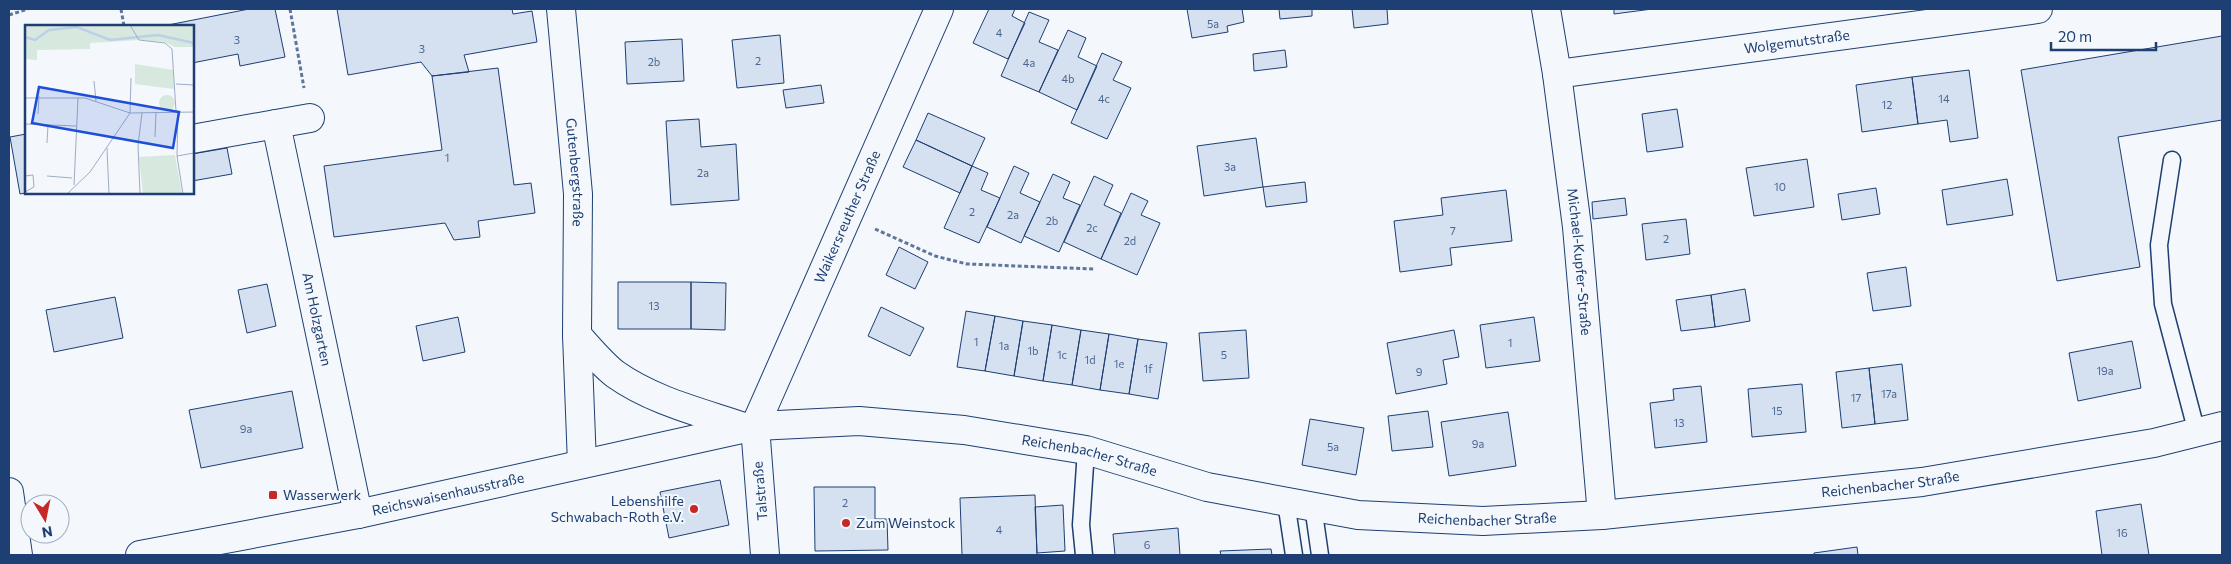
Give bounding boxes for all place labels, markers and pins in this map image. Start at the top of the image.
place label: Wasserwerk [283,486,361,503]
marker: Wasserwerk [267,489,279,501]
place label: Lebenshilfe Schwabach-Roth e.V. [551,492,684,525]
marker: Lebenshilfe Schwabach-Roth e.V. [688,503,700,515]
place label: Zum Weinstock [856,514,956,531]
marker: Zum Weinstock [840,517,852,529]

